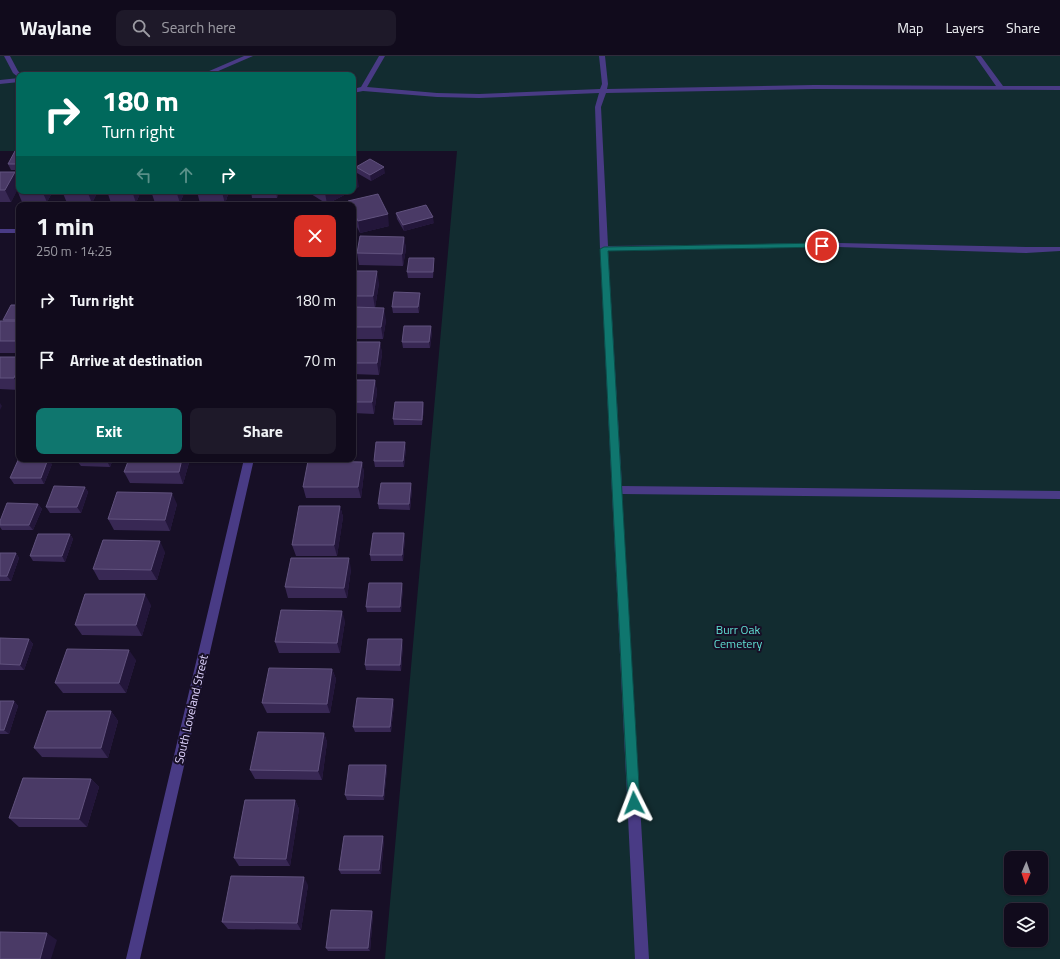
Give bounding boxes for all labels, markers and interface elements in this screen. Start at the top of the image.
search box [116,10,396,46]
text: Waylane [20,13,92,42]
text: Search here [162,16,236,39]
icon: search [130,17,152,39]
text: Map [897,17,923,38]
text: Layers [945,17,984,38]
text: Share [1006,17,1040,38]
text: 180 m [102,79,179,122]
icon: right [36,88,88,140]
text: Turn right [102,118,175,145]
icon: left [133,164,155,186]
icon: ahead [175,164,197,186]
icon: right [217,164,239,186]
text: 1 min [36,208,94,244]
button: close [294,215,336,257]
pin [805,229,839,263]
icon: arrive [811,235,833,257]
text: 250 m · 14:25 [36,241,112,261]
icon: right [36,289,58,311]
text: Turn right [70,289,134,312]
text: 180 m [295,289,336,312]
icon: arrive [36,349,58,371]
text: Arrive at destination [70,349,203,372]
text: 70 m [303,349,336,372]
button: Exit [36,408,182,454]
button: Share [190,408,336,454]
park label: Burr Oak Cemetery [714,620,763,653]
street label: South Loveland Street [169,652,213,765]
position arrow [613,782,655,824]
north arrow [1004,851,1048,895]
map controls [1004,851,1048,947]
button: layers [1004,903,1048,947]

